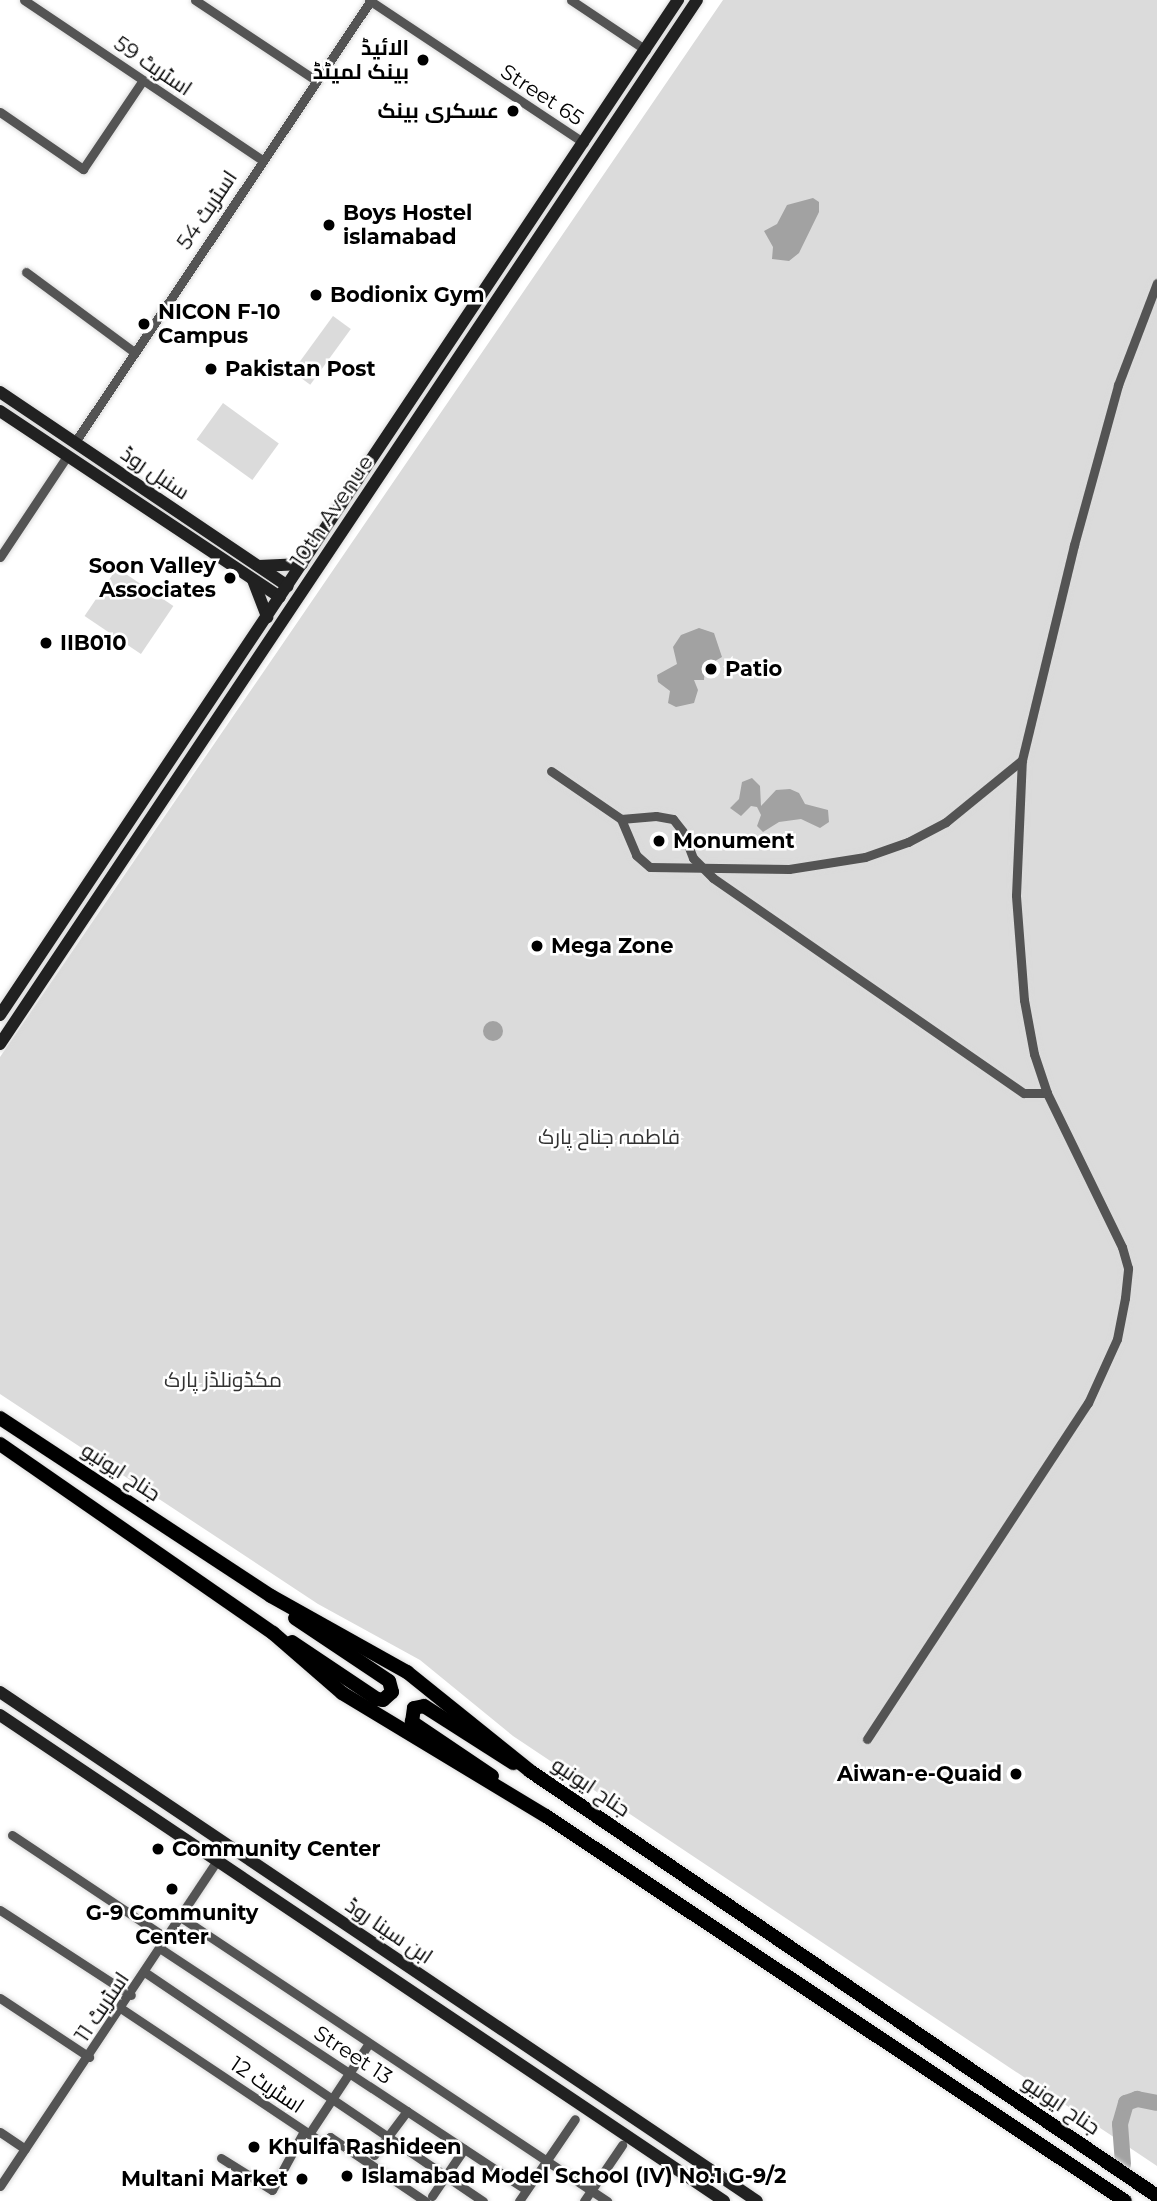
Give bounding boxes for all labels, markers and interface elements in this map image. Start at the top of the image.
street label: اسٹریٹ 59 [109,31,197,101]
place label: الائیڈ بینک لمیٹڈ [313,35,409,85]
marker: الائیڈ بینک لمیٹڈ [415,52,431,68]
street label: Street 65 [496,59,588,131]
place label: عسکری بینک [377,98,499,124]
marker: عسکری بینک [505,103,521,119]
street label: اسٹریٹ 54 [172,166,242,254]
place label: Boys Hostel islamabad [343,200,472,250]
marker: Boys Hostel islamabad [321,217,337,233]
place label: Bodionix Gym [330,282,484,308]
marker: Bodionix Gym [308,287,324,303]
place label: NICON F-10 Campus [158,299,281,349]
marker: NICON F-10 Campus [136,316,152,332]
place label: Pakistan Post [225,356,376,382]
marker: Pakistan Post [203,361,219,377]
street label: سنبل روڈ [116,441,194,505]
street label: 10th Avenue [285,450,379,572]
place label: Soon Valley Associates [89,553,216,603]
marker: Soon Valley Associates [222,570,238,586]
place label: IIB010 [60,630,127,656]
marker: IIB010 [38,635,54,651]
place label: Patio [725,656,782,682]
marker: Patio [703,661,719,677]
place label: Monument [673,828,795,854]
marker: Monument [651,833,667,849]
place label: Mega Zone [551,933,673,959]
marker: Mega Zone [529,938,545,954]
park label: فاطمہ جناح پارک [538,1124,680,1150]
park label: مکڈونلڈز پارک [164,1367,282,1393]
street label: جناح ایونیو [77,1437,165,1507]
street label: جناح ایونیو [547,1752,635,1822]
place label: Aiwan-e-Quaid [837,1761,1002,1787]
marker: Aiwan-e-Quaid [1008,1766,1024,1782]
place label: Community Center [172,1836,381,1862]
marker: Community Center [150,1841,166,1857]
marker: G-9 Community Center [164,1881,180,1897]
street label: ابن سینا روڈ [341,1893,437,1969]
place label: G-9 Community Center [86,1900,258,1950]
street label: اسٹریٹ 11 [69,1967,135,2047]
street label: Street 13 [309,2020,397,2090]
street label: اسٹریٹ 12 [225,2051,309,2119]
street label: جناح ایونیو [1017,2070,1105,2140]
place label: Khulfa Rashideen [268,2134,461,2160]
marker: Khulfa Rashideen [246,2139,262,2155]
place label: Islamabad Model School (IV) No.1 G-9/2 [361,2163,786,2189]
place label: Multani Market [121,2166,288,2192]
marker: Islamabad Model School (IV) No.1 G-9/2 [339,2168,355,2184]
marker: Multani Market [294,2171,310,2187]

